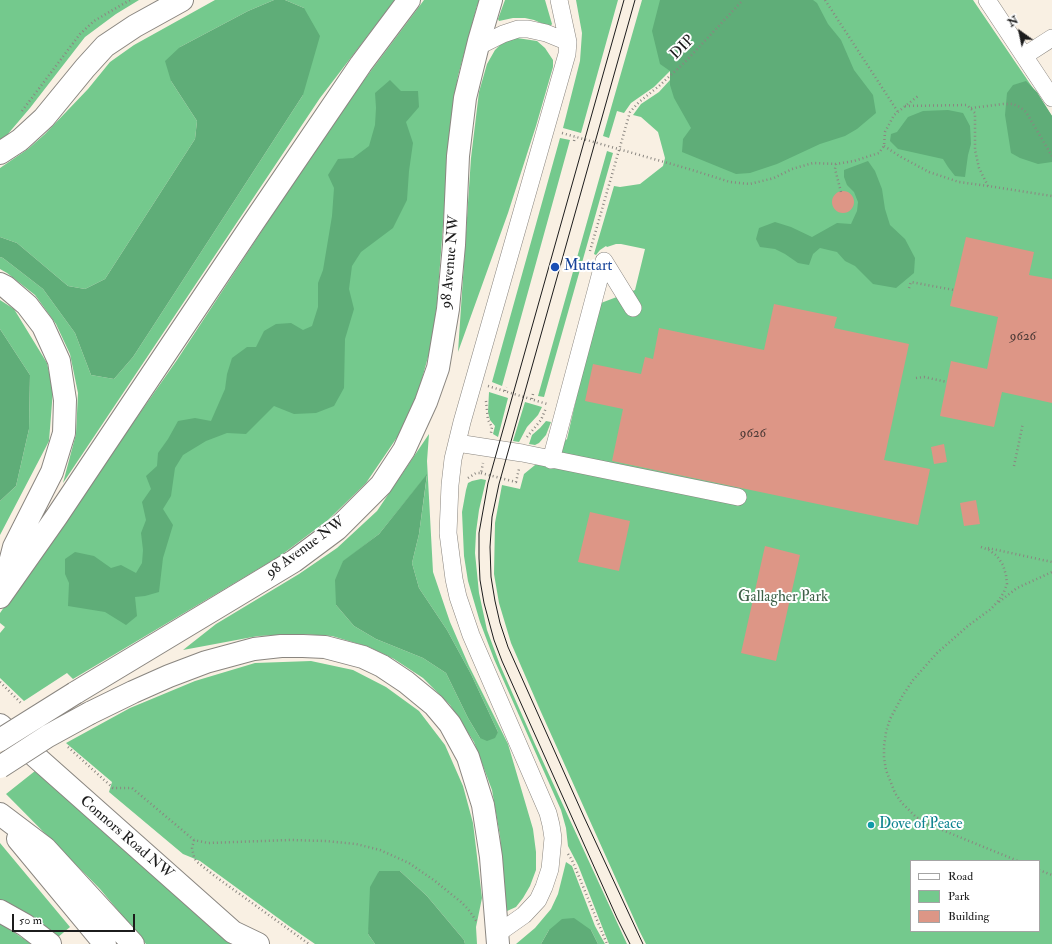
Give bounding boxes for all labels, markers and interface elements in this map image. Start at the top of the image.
north arrow [1000,12,1040,52]
text: N [1006,13,1021,30]
street label: DIP [667,32,699,64]
street label: 98 Avenue NW [438,215,464,309]
place label: Muttart [564,258,612,276]
marker: Muttart [549,261,561,273]
house number: 9626 [1010,329,1036,345]
house number: 9626 [740,426,766,442]
street label: 98 Avenue NW [263,513,349,583]
park label: Gallagher Park [738,589,828,607]
street label: Connors Road NW [76,793,176,883]
place label: Dove of Peace [879,816,962,834]
marker: Dove of Peace [866,820,876,830]
legend [910,860,1040,932]
text: Road [948,869,973,884]
text: Park [948,889,970,904]
scale bar [14,906,137,932]
text: Building [948,909,989,924]
text: 50 m [19,913,42,928]

